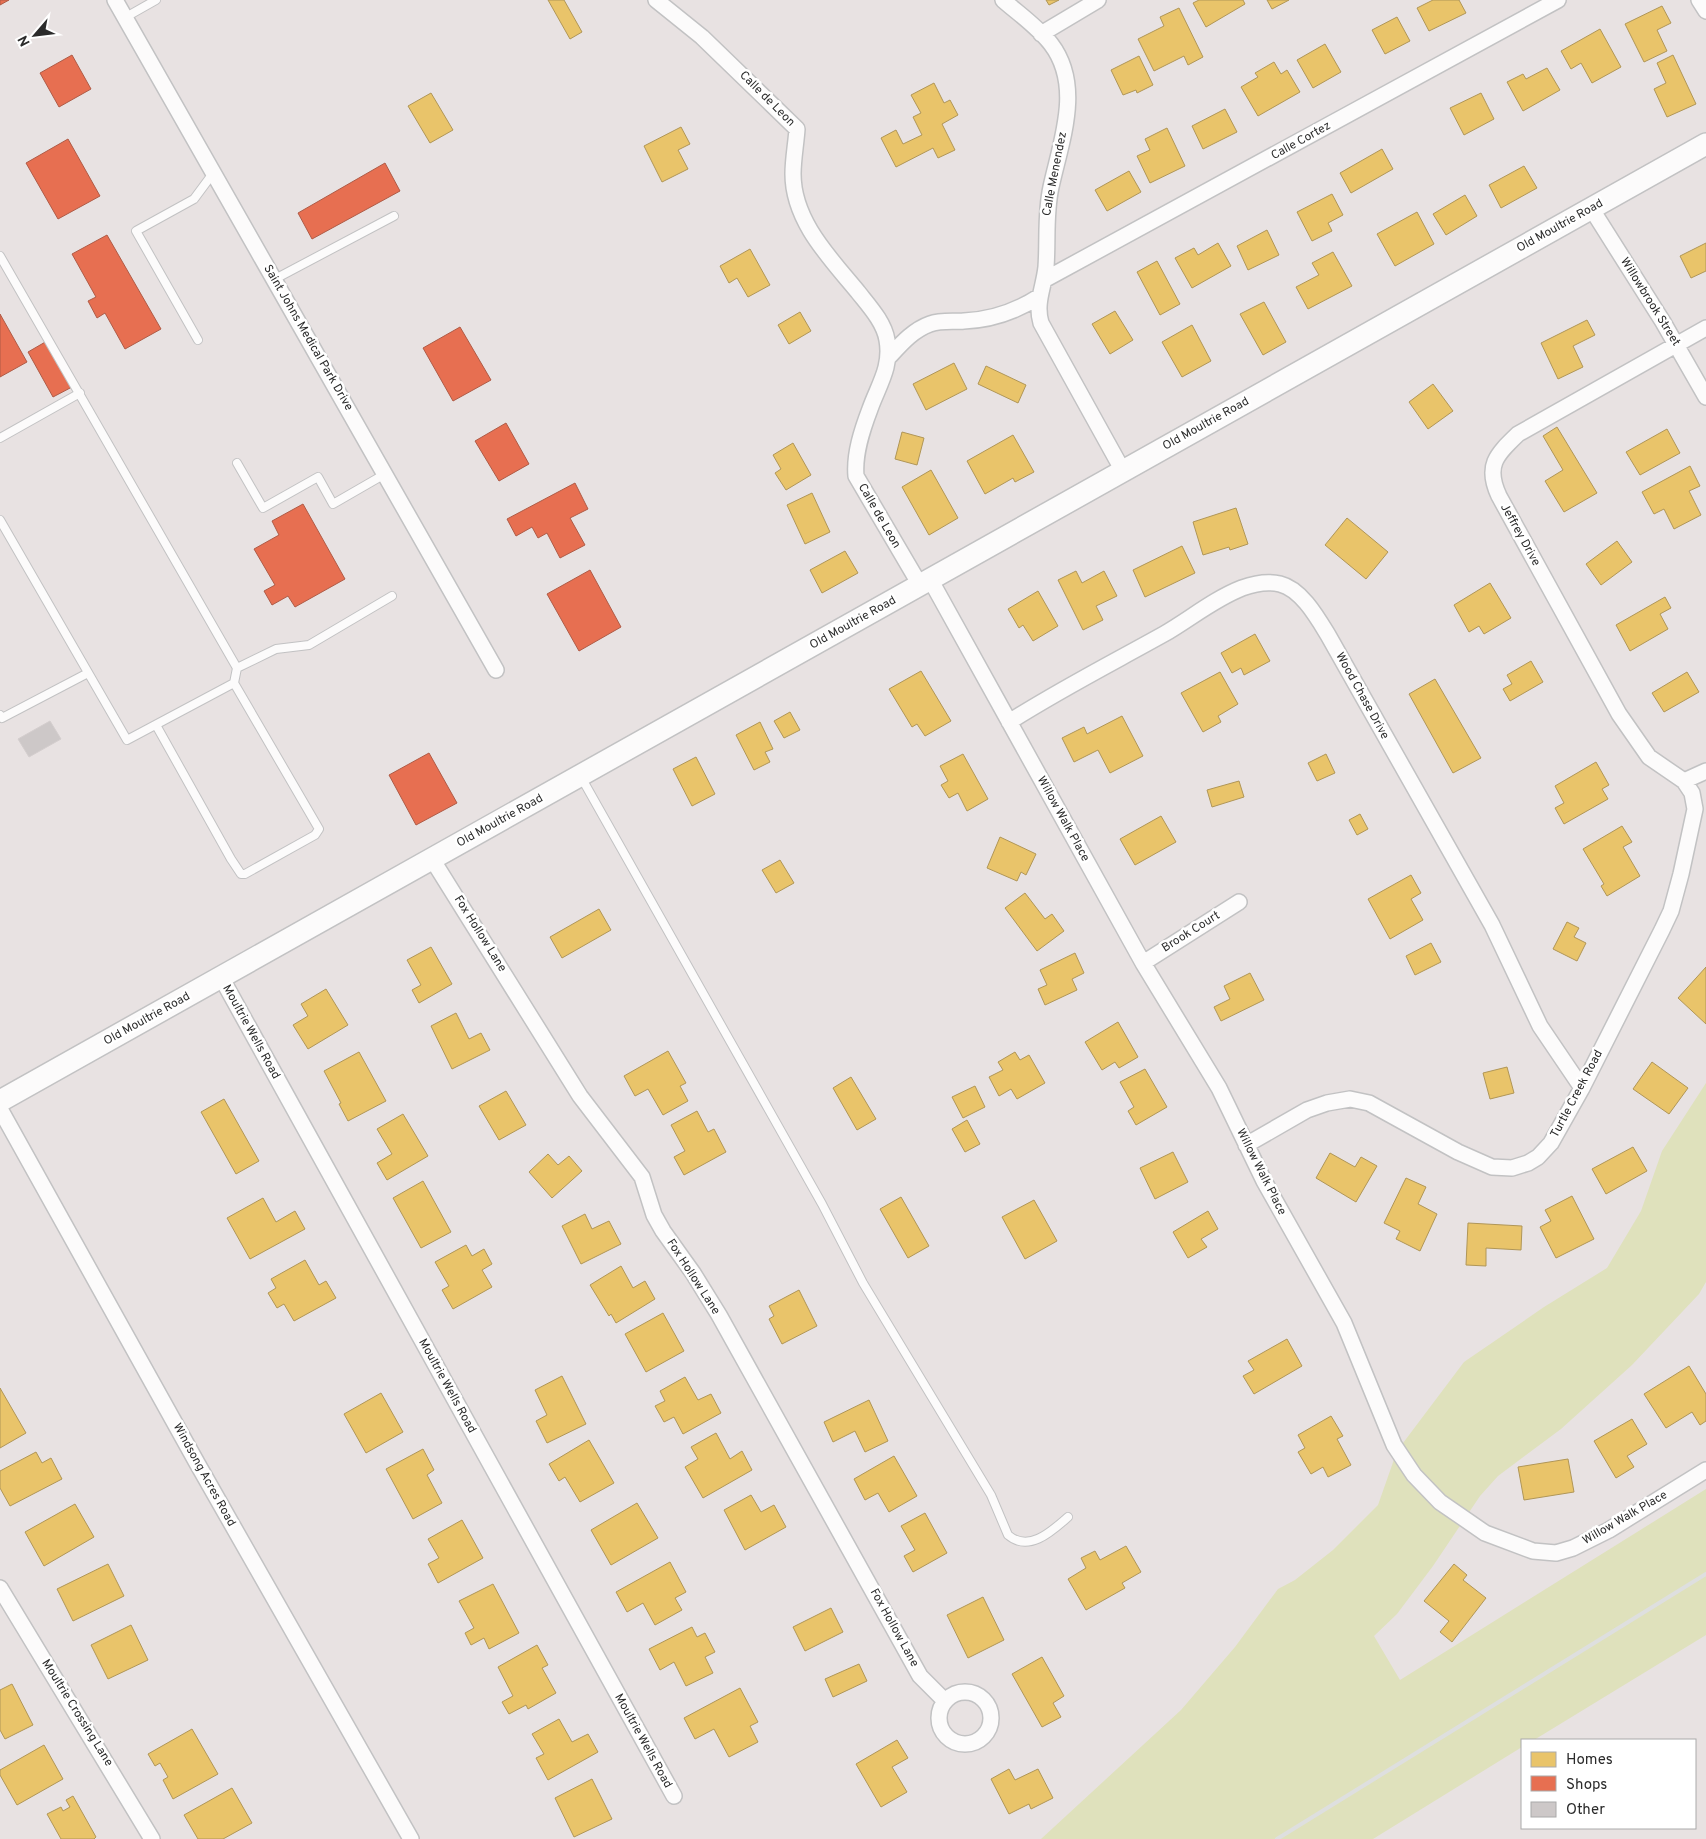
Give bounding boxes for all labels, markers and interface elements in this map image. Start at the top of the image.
north arrow [10,10,60,60]
text: N [15,32,35,49]
street label: Calle de Leon [736,68,798,130]
street label: Calle Cortez [1268,118,1334,164]
street label: Calle Menendez [1039,131,1071,217]
street label: Old Moultrie Road [1514,196,1606,256]
street label: Willowbrook Street [1616,255,1684,349]
street label: Saint Johns Medical Park Drive [260,262,356,414]
street label: Old Moultrie Road [1160,394,1252,454]
street label: Calle de Leon [854,481,904,551]
street label: Jeffrey Drive [1496,501,1544,569]
street label: Old Moultrie Road [807,593,899,653]
street label: Wood Chase Drive [1331,650,1393,742]
street label: Willow Walk Place [1033,773,1093,865]
street label: Old Moultrie Road [454,791,546,851]
street label: Fox Hollow Lane [450,893,510,975]
street label: Brook Court [1159,908,1223,956]
street label: Moultrie Wells Road [218,982,284,1082]
street label: Old Moultrie Road [101,989,193,1049]
street label: Turtle Creek Road [1547,1047,1607,1141]
street label: Willow Walk Place [1232,1126,1290,1218]
street label: Fox Hollow Lane [663,1236,723,1318]
street label: Moultrie Wells Road [414,1336,480,1436]
street label: Windsong Acres Road [169,1420,239,1530]
street label: Willow Walk Place [1580,1487,1670,1549]
street label: Fox Hollow Lane [866,1586,922,1670]
street label: Moultrie Crossing Lane [38,1656,116,1770]
street label: Moultrie Wells Road [610,1691,676,1791]
legend [1521,1739,1696,1829]
text: Homes [1566,1751,1613,1770]
text: Shops [1566,1776,1607,1795]
text: Other [1566,1801,1605,1820]

